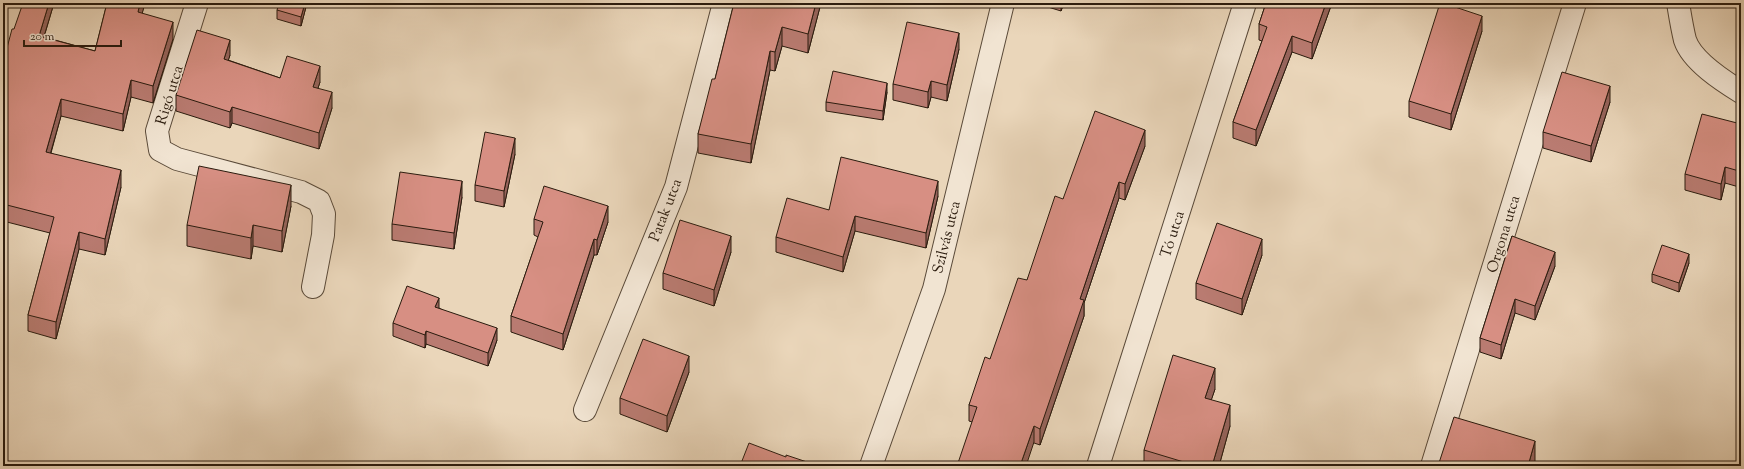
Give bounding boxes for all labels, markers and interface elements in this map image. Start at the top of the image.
scale bar [24,22,121,48]
text: 20 m [30,28,55,46]
street label: Rigó utca [151,63,189,128]
street label: Patak utca [645,176,688,245]
street label: Orgona utca [1483,193,1526,276]
street label: Szilvás utca [928,199,967,276]
street label: Tó utca [1156,208,1191,261]

